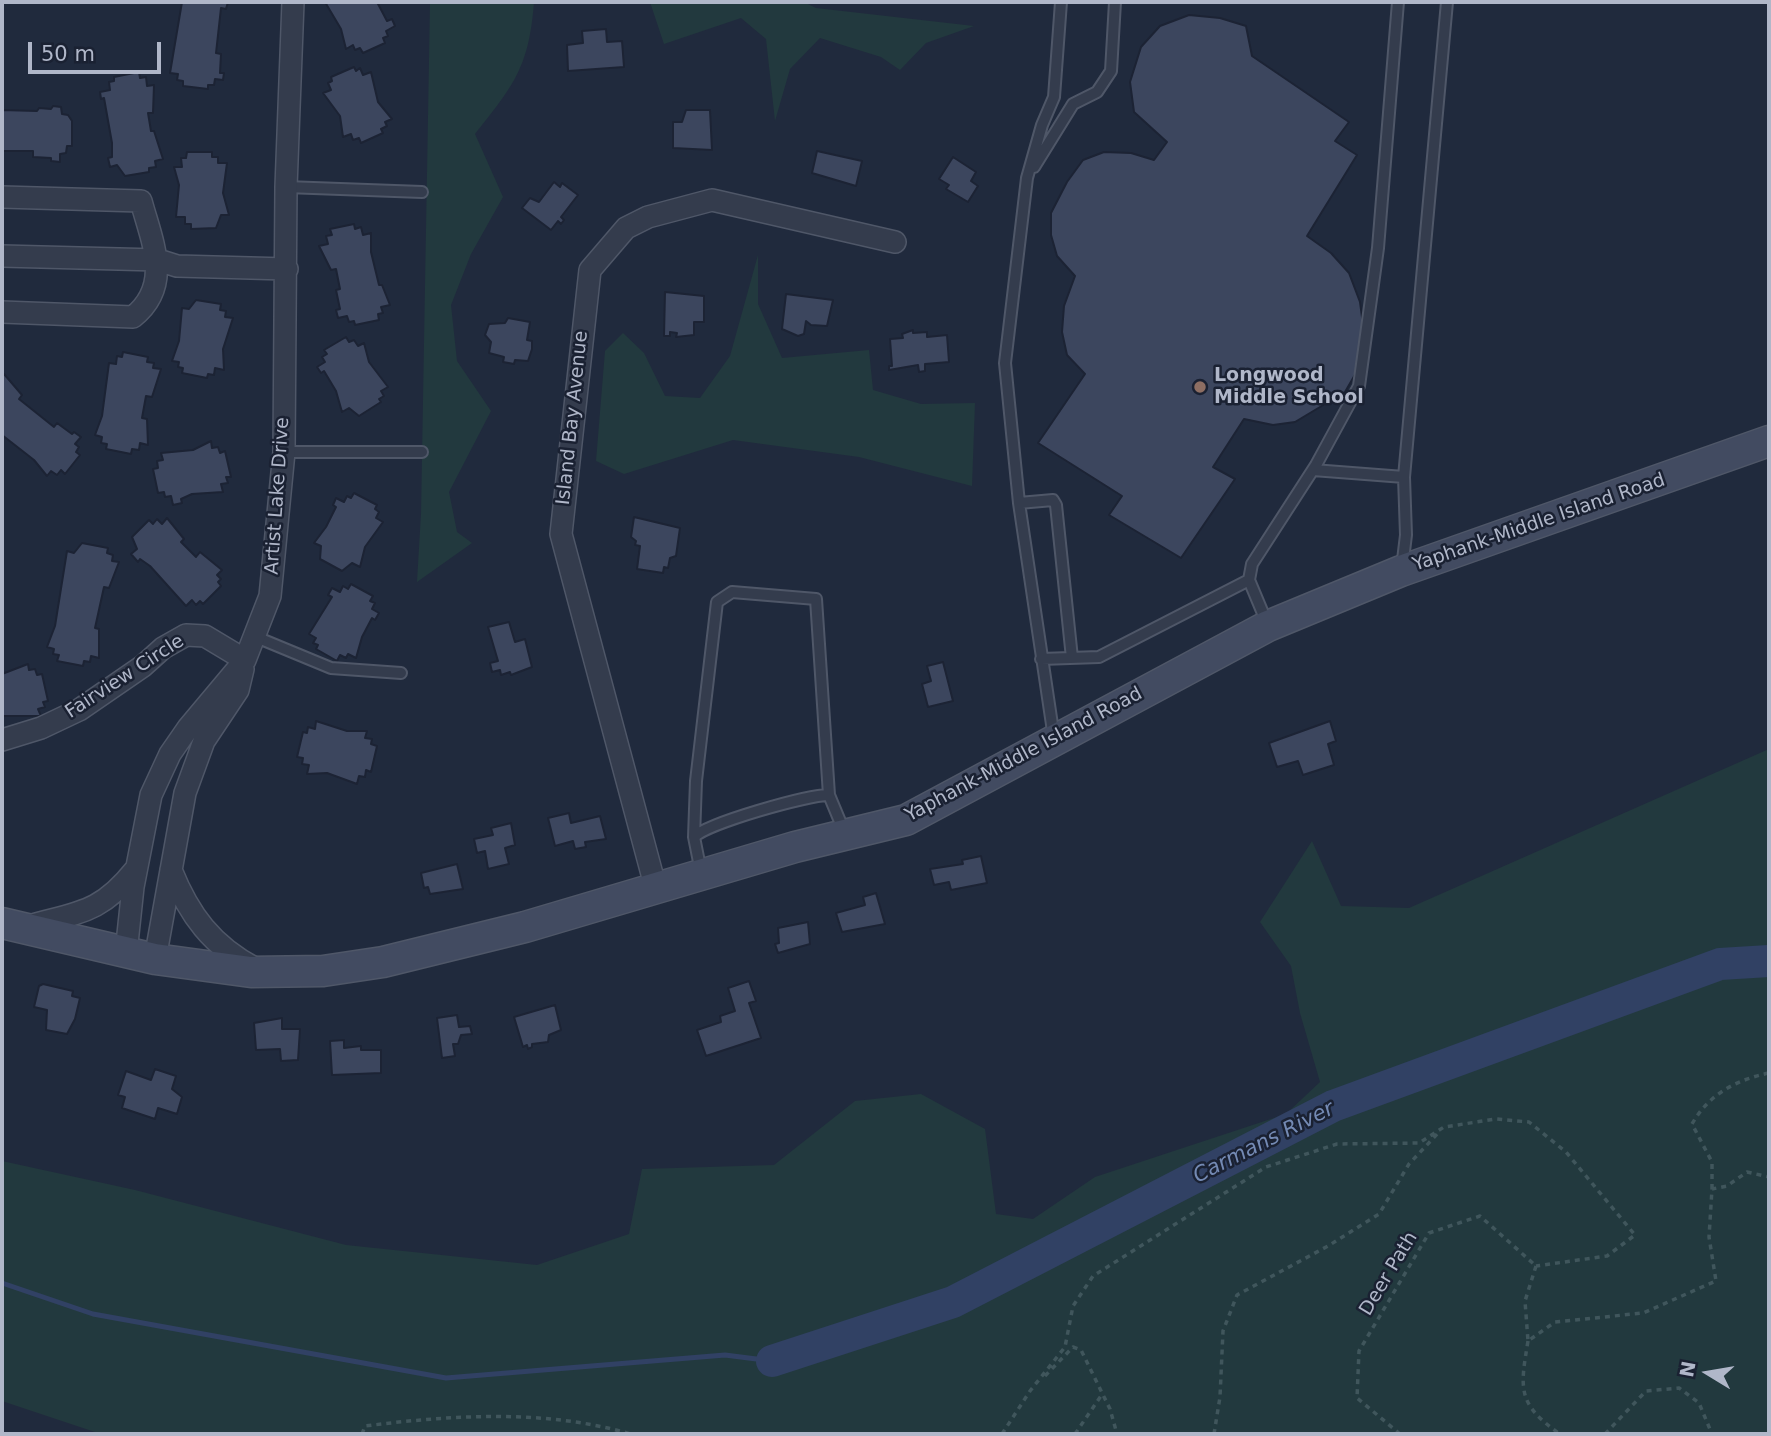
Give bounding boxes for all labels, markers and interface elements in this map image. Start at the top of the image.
scale bar [32,28,164,72]
text: 50 m [41,42,95,66]
street label: Island Bay Avenue [553,330,593,506]
place label: Longwood Middle School [1214,365,1364,409]
marker: Longwood Middle School [1192,379,1208,395]
street label: Artist Lake Drive [261,416,295,576]
street label: Yaphank-Middle Island Road [1410,469,1668,577]
street label: Fairview Circle [61,630,189,724]
street label: Yaphank-Middle Island Road [902,683,1146,827]
water label: Carmans River [1189,1097,1339,1189]
street label: Deer Path [1355,1228,1423,1320]
north arrow [1673,1338,1743,1408]
text: N [1675,1359,1700,1379]

